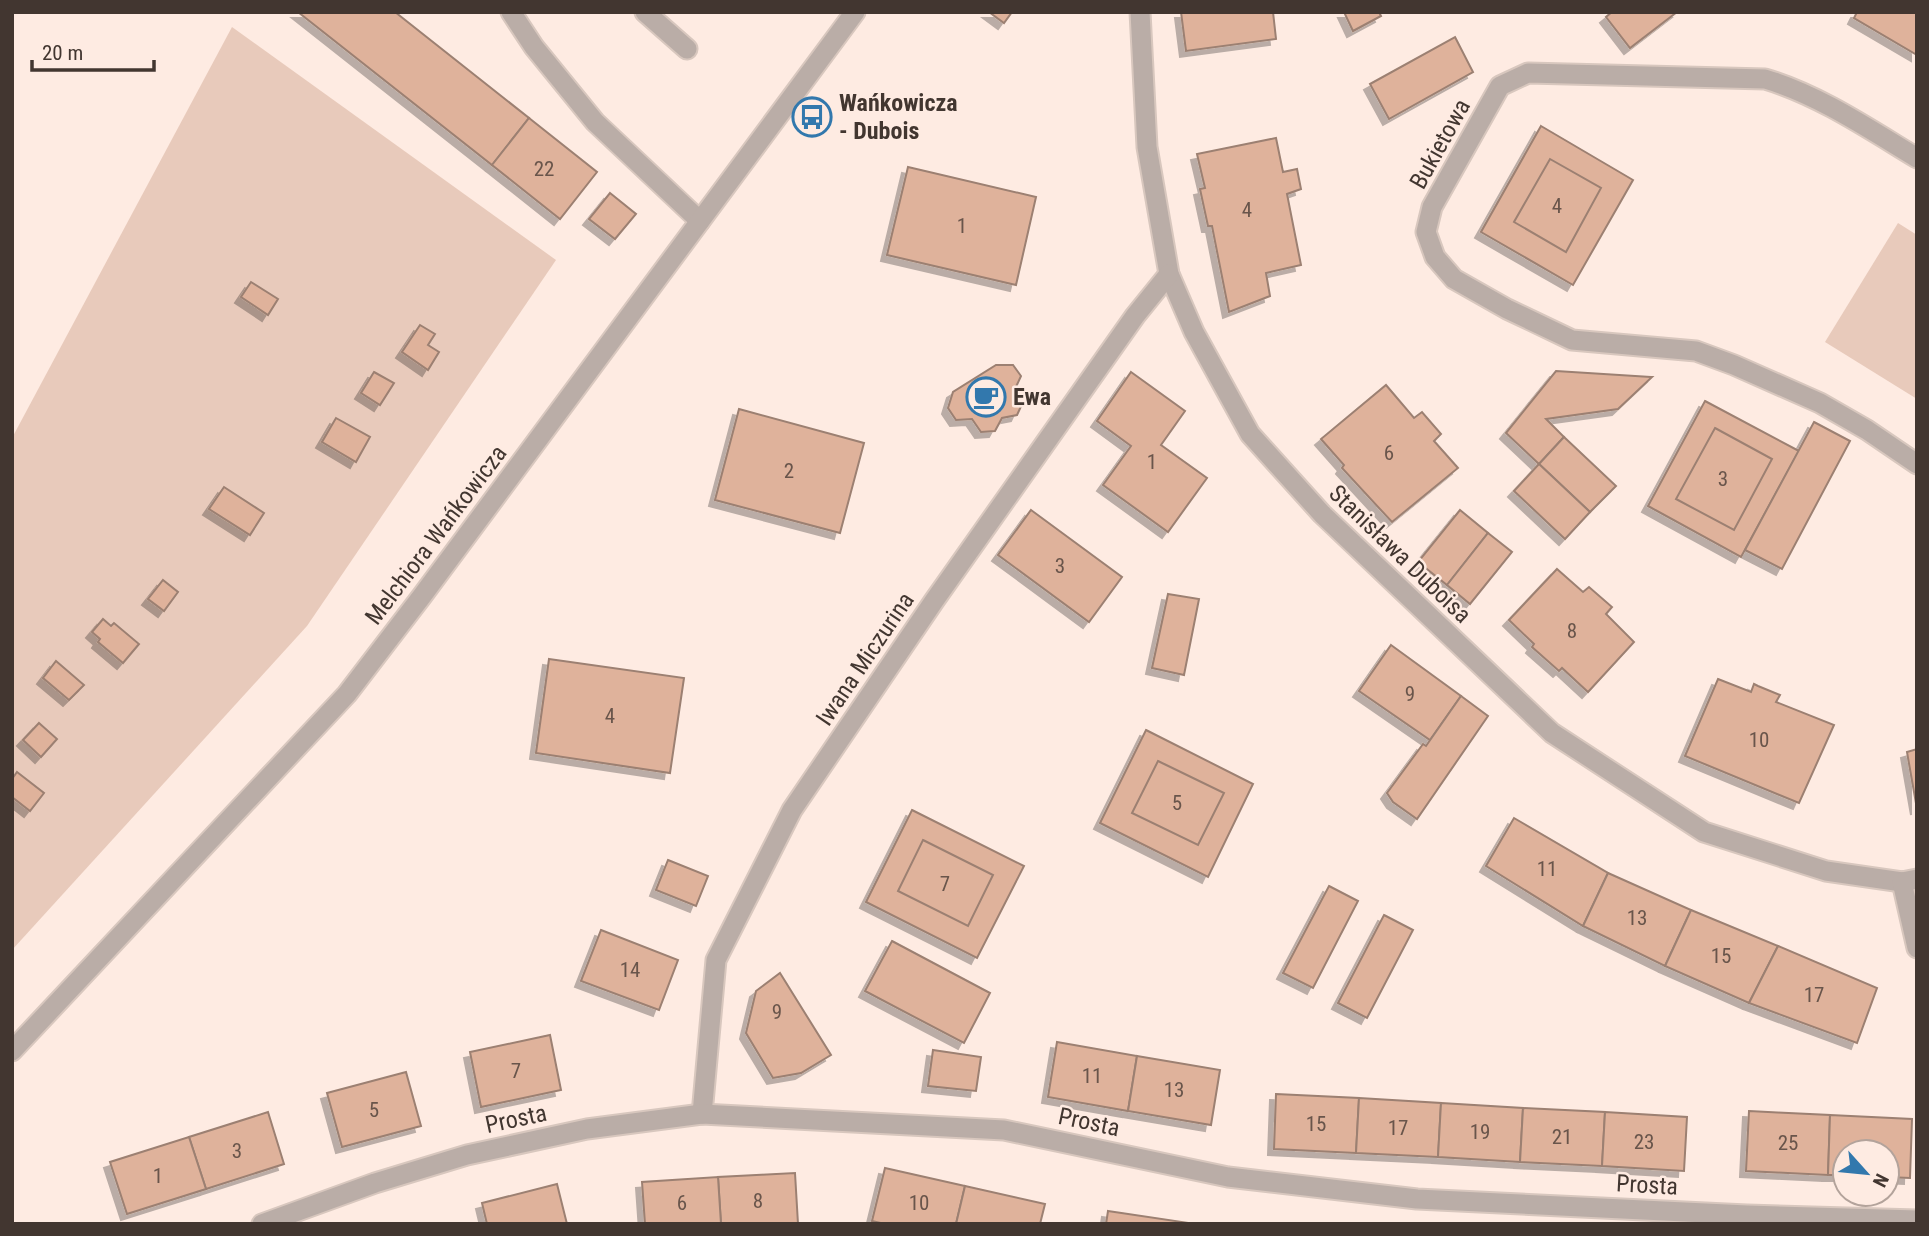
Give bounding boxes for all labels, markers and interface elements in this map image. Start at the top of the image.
scale bar [32,28,154,72]
text: 20 m [42,41,83,65]
place label: Wańkowicza - Dubois [839,89,958,145]
street label: Bukietowa [1404,94,1476,194]
bus stop icon: Wańkowicza - Dubois [791,96,833,138]
house number: 22 [534,157,554,181]
house number: 4 [1552,194,1562,218]
house number: 4 [1242,198,1252,222]
house number: 1 [957,214,967,238]
cafe icon: Ewa [965,376,1007,418]
place label: Ewa [1013,383,1051,411]
street label: Melchiora Wańkowicza [359,440,513,630]
house number: 6 [1384,441,1394,465]
house number: 1 [1147,450,1157,474]
house number: 2 [784,459,794,483]
house number: 3 [1718,467,1728,491]
street label: Stanisława Duboisa [1323,479,1477,629]
house number: 3 [1055,554,1065,578]
street label: Iwana Miczurina [810,587,920,731]
house number: 8 [1567,619,1577,643]
house number: 9 [1405,682,1415,706]
house number: 4 [605,704,615,728]
house number: 10 [1749,728,1769,752]
house number: 5 [1172,791,1182,815]
house number: 11 [1537,857,1557,881]
house number: 7 [940,872,950,896]
house number: 13 [1627,906,1647,930]
house number: 15 [1711,944,1731,968]
house number: 14 [620,958,640,982]
house number: 17 [1804,983,1824,1007]
house number: 9 [772,1000,782,1024]
house number: 7 [511,1059,521,1083]
house number: 11 [1082,1064,1102,1088]
house number: 13 [1164,1078,1184,1102]
house number: 5 [369,1098,379,1122]
street label: Prosta [483,1099,549,1139]
street label: Prosta [1056,1102,1122,1142]
house number: 15 [1306,1112,1326,1136]
house number: 17 [1388,1116,1408,1140]
house number: 19 [1470,1120,1490,1144]
house number: 21 [1552,1125,1572,1149]
house number: 23 [1634,1130,1654,1154]
house number: 25 [1778,1131,1798,1155]
north arrow [1831,1138,1901,1208]
house number: 3 [232,1139,242,1163]
house number: 1 [153,1164,163,1188]
street label: Prosta [1615,1169,1679,1201]
text: N [1868,1170,1894,1191]
house number: 8 [753,1189,763,1213]
house number: 6 [677,1191,687,1215]
house number: 10 [909,1191,929,1215]

